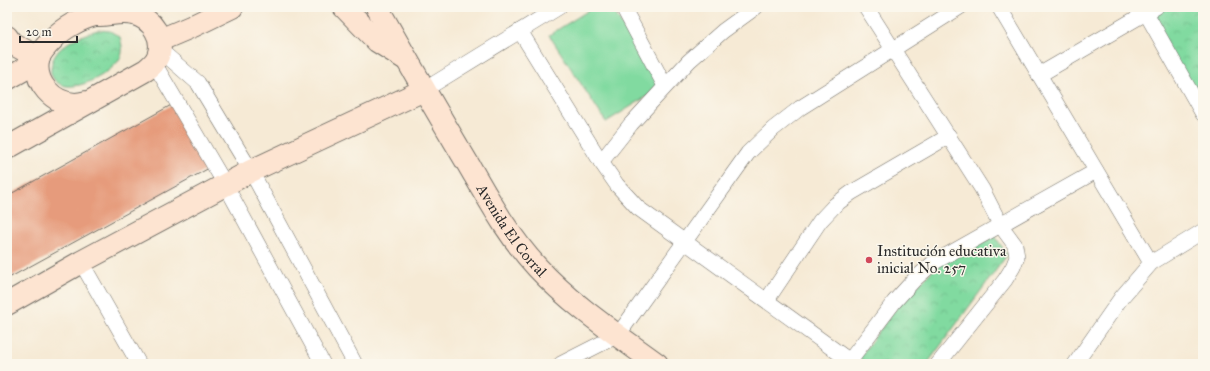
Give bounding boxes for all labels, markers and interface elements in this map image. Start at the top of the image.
scale bar [20,18,77,44]
text: 20 m [26,25,52,39]
street label: Avenida El Corral [472,180,551,281]
place label: Institución educativa inicial No. 257 [877,242,1007,277]
marker: Institución educativa inicial No. 257 [864,255,874,265]

